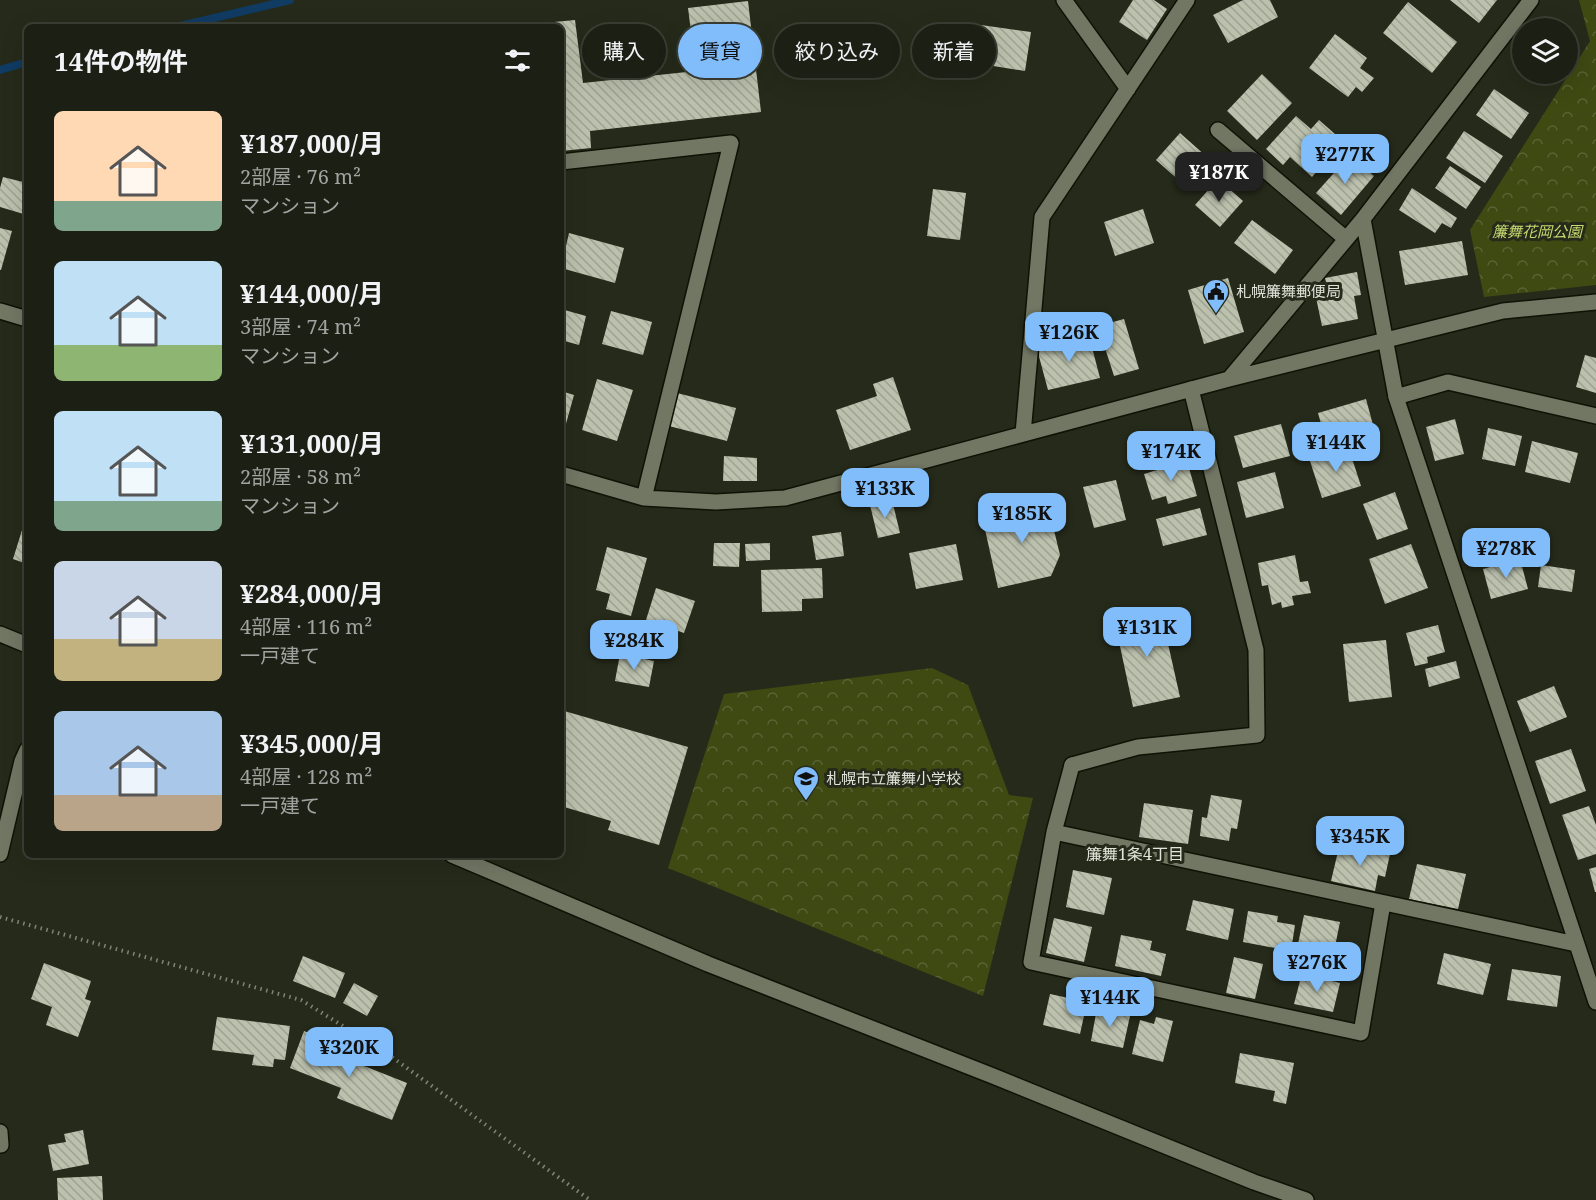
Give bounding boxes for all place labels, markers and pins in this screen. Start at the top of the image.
pin: ¥277K [1303,134,1387,185]
pin: ¥187K [1177,152,1261,203]
public building icon: 札幌簾舞郵便局 [1201,277,1231,315]
place label: 札幌簾舞郵便局 [1236,281,1341,301]
pin: ¥126K [1027,312,1111,363]
pin: ¥144K [1294,422,1378,473]
pin: ¥174K [1129,431,1213,482]
pin: ¥133K [843,468,927,519]
pin: ¥185K [980,493,1064,544]
pin: ¥278K [1464,528,1548,579]
pin: ¥131K [1105,607,1189,658]
pin: ¥284K [592,620,676,671]
school or university icon: 札幌市立簾舞小学校 [791,764,821,802]
place label: 札幌市立簾舞小学校 [826,768,961,788]
pin: ¥345K [1318,816,1402,867]
pin: ¥276K [1275,942,1359,993]
pin: ¥144K [1068,977,1152,1028]
pin: ¥320K [307,1027,391,1078]

